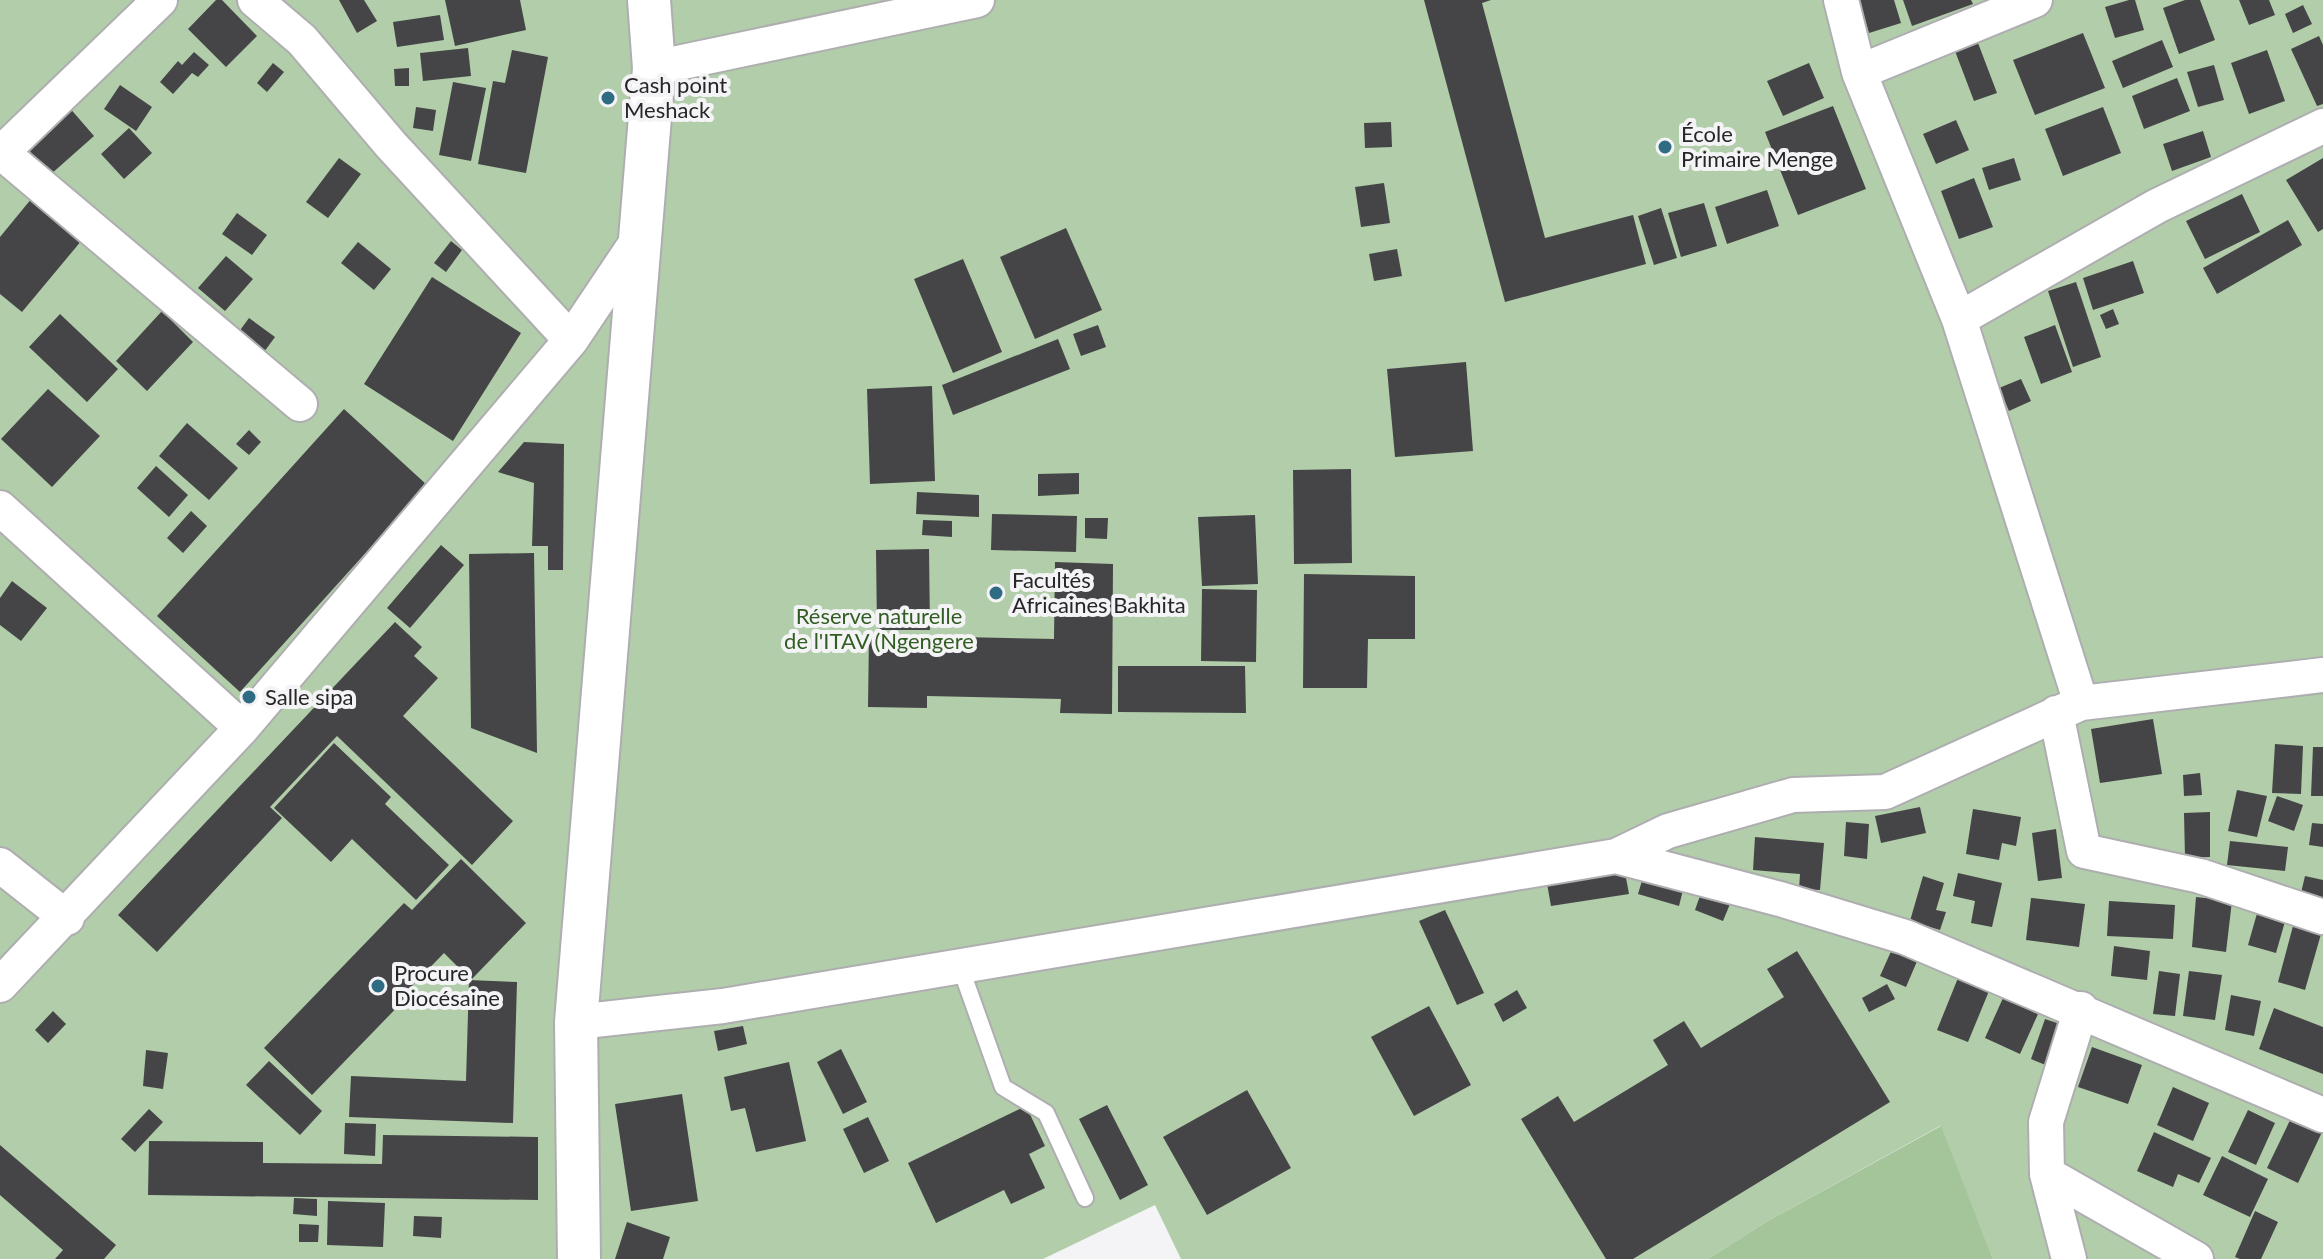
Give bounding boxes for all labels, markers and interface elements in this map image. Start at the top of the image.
place label: Cash point Meshack [624,71,727,123]
marker: Cash point Meshack [599,89,617,107]
place label: École Primaire Menge [1681,120,1833,172]
marker: École Primaire Menge [1656,138,1674,156]
place label: Facultés Africaines Bakhita [1012,566,1186,618]
marker: Facultés Africaines Bakhita [987,584,1005,602]
park label: Réserve naturelle de l'ITAV (Ngengere [784,602,974,654]
place label: Salle sipa [265,683,353,710]
marker: Salle sipa [240,688,258,706]
place label: Procure Diocésaine [394,959,500,1011]
marker: Procure Diocésaine [369,977,387,995]

